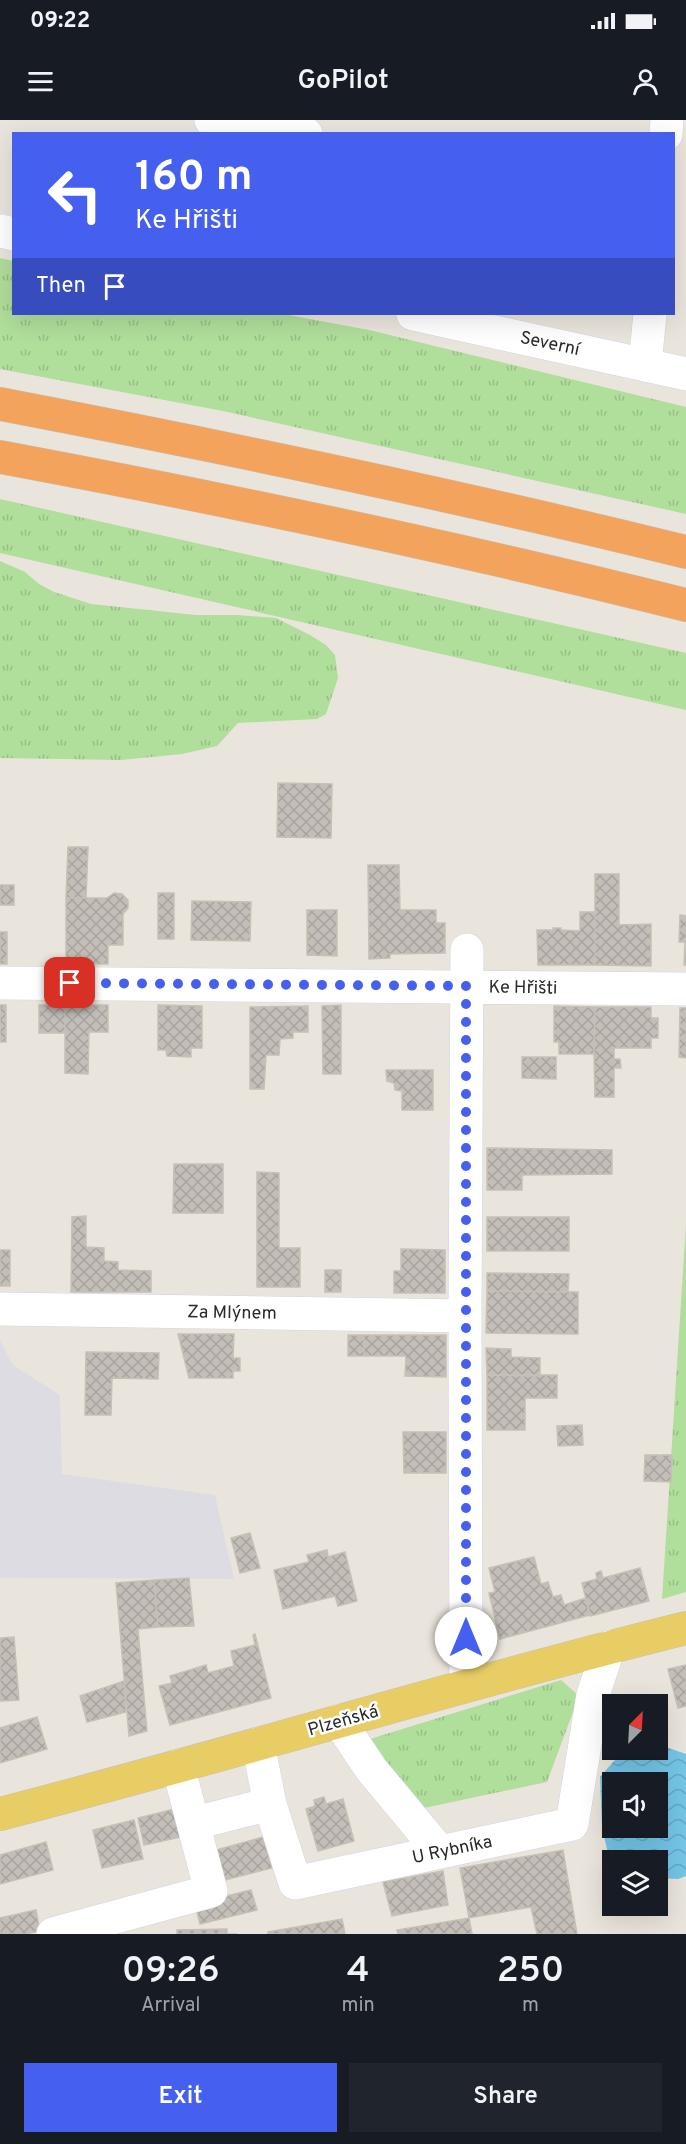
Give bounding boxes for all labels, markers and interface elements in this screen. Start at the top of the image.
text: 09:22 [30,8,90,35]
text: GoPilot [297,64,389,98]
icon: menu [24,65,57,98]
icon: person [629,65,662,98]
text: 160 m [135,152,253,205]
icon: left [36,156,114,234]
text: Ke Hřišti [135,204,238,238]
icon: arrive [98,270,131,303]
text: Then [36,273,86,300]
street label: Severní [518,327,583,362]
pin [44,957,95,1008]
icon: arrive [53,966,86,999]
street label: Ke Hřišti [488,976,558,1001]
street label: Za Mlýnem [187,1301,277,1326]
position arrow [434,1606,498,1670]
north arrow [602,1694,668,1760]
map controls [602,1694,668,1916]
street label: Plzeňská [305,1700,381,1742]
button: sound [602,1772,668,1838]
street label: U Rybníka [410,1831,494,1870]
button: layers [602,1850,668,1916]
text: 09:26 [122,1949,220,1995]
text: 4 [347,1949,370,1995]
text: 250 [497,1949,564,1995]
text: Arrival [141,1993,201,2019]
text: min [342,1993,375,2019]
text: m [522,1993,539,2019]
button: Exit [24,2063,337,2132]
button: Share [349,2063,662,2132]

